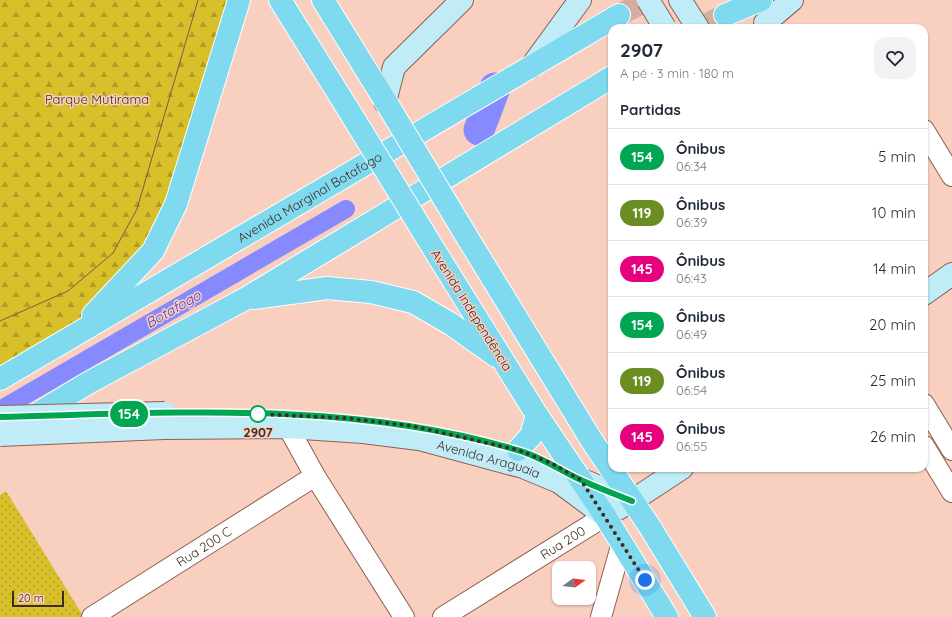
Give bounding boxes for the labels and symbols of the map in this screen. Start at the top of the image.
park label: Parque Mutirama [45,91,149,107]
street label: Avenida Marginal Botafogo [234,148,385,246]
street label: Avenida Independência [428,246,516,374]
water label: Botafogo [142,286,204,332]
line badge: 154 [106,401,152,427]
marker: 2907 [249,405,267,423]
place label: 2907 [243,424,273,440]
street label: Avenida Araguaia [435,436,543,481]
street label: Rua 200 [537,522,588,562]
street label: Rua 200 C [173,523,235,570]
north arrow [552,561,596,605]
your location [635,570,655,590]
scale bar [12,589,64,608]

